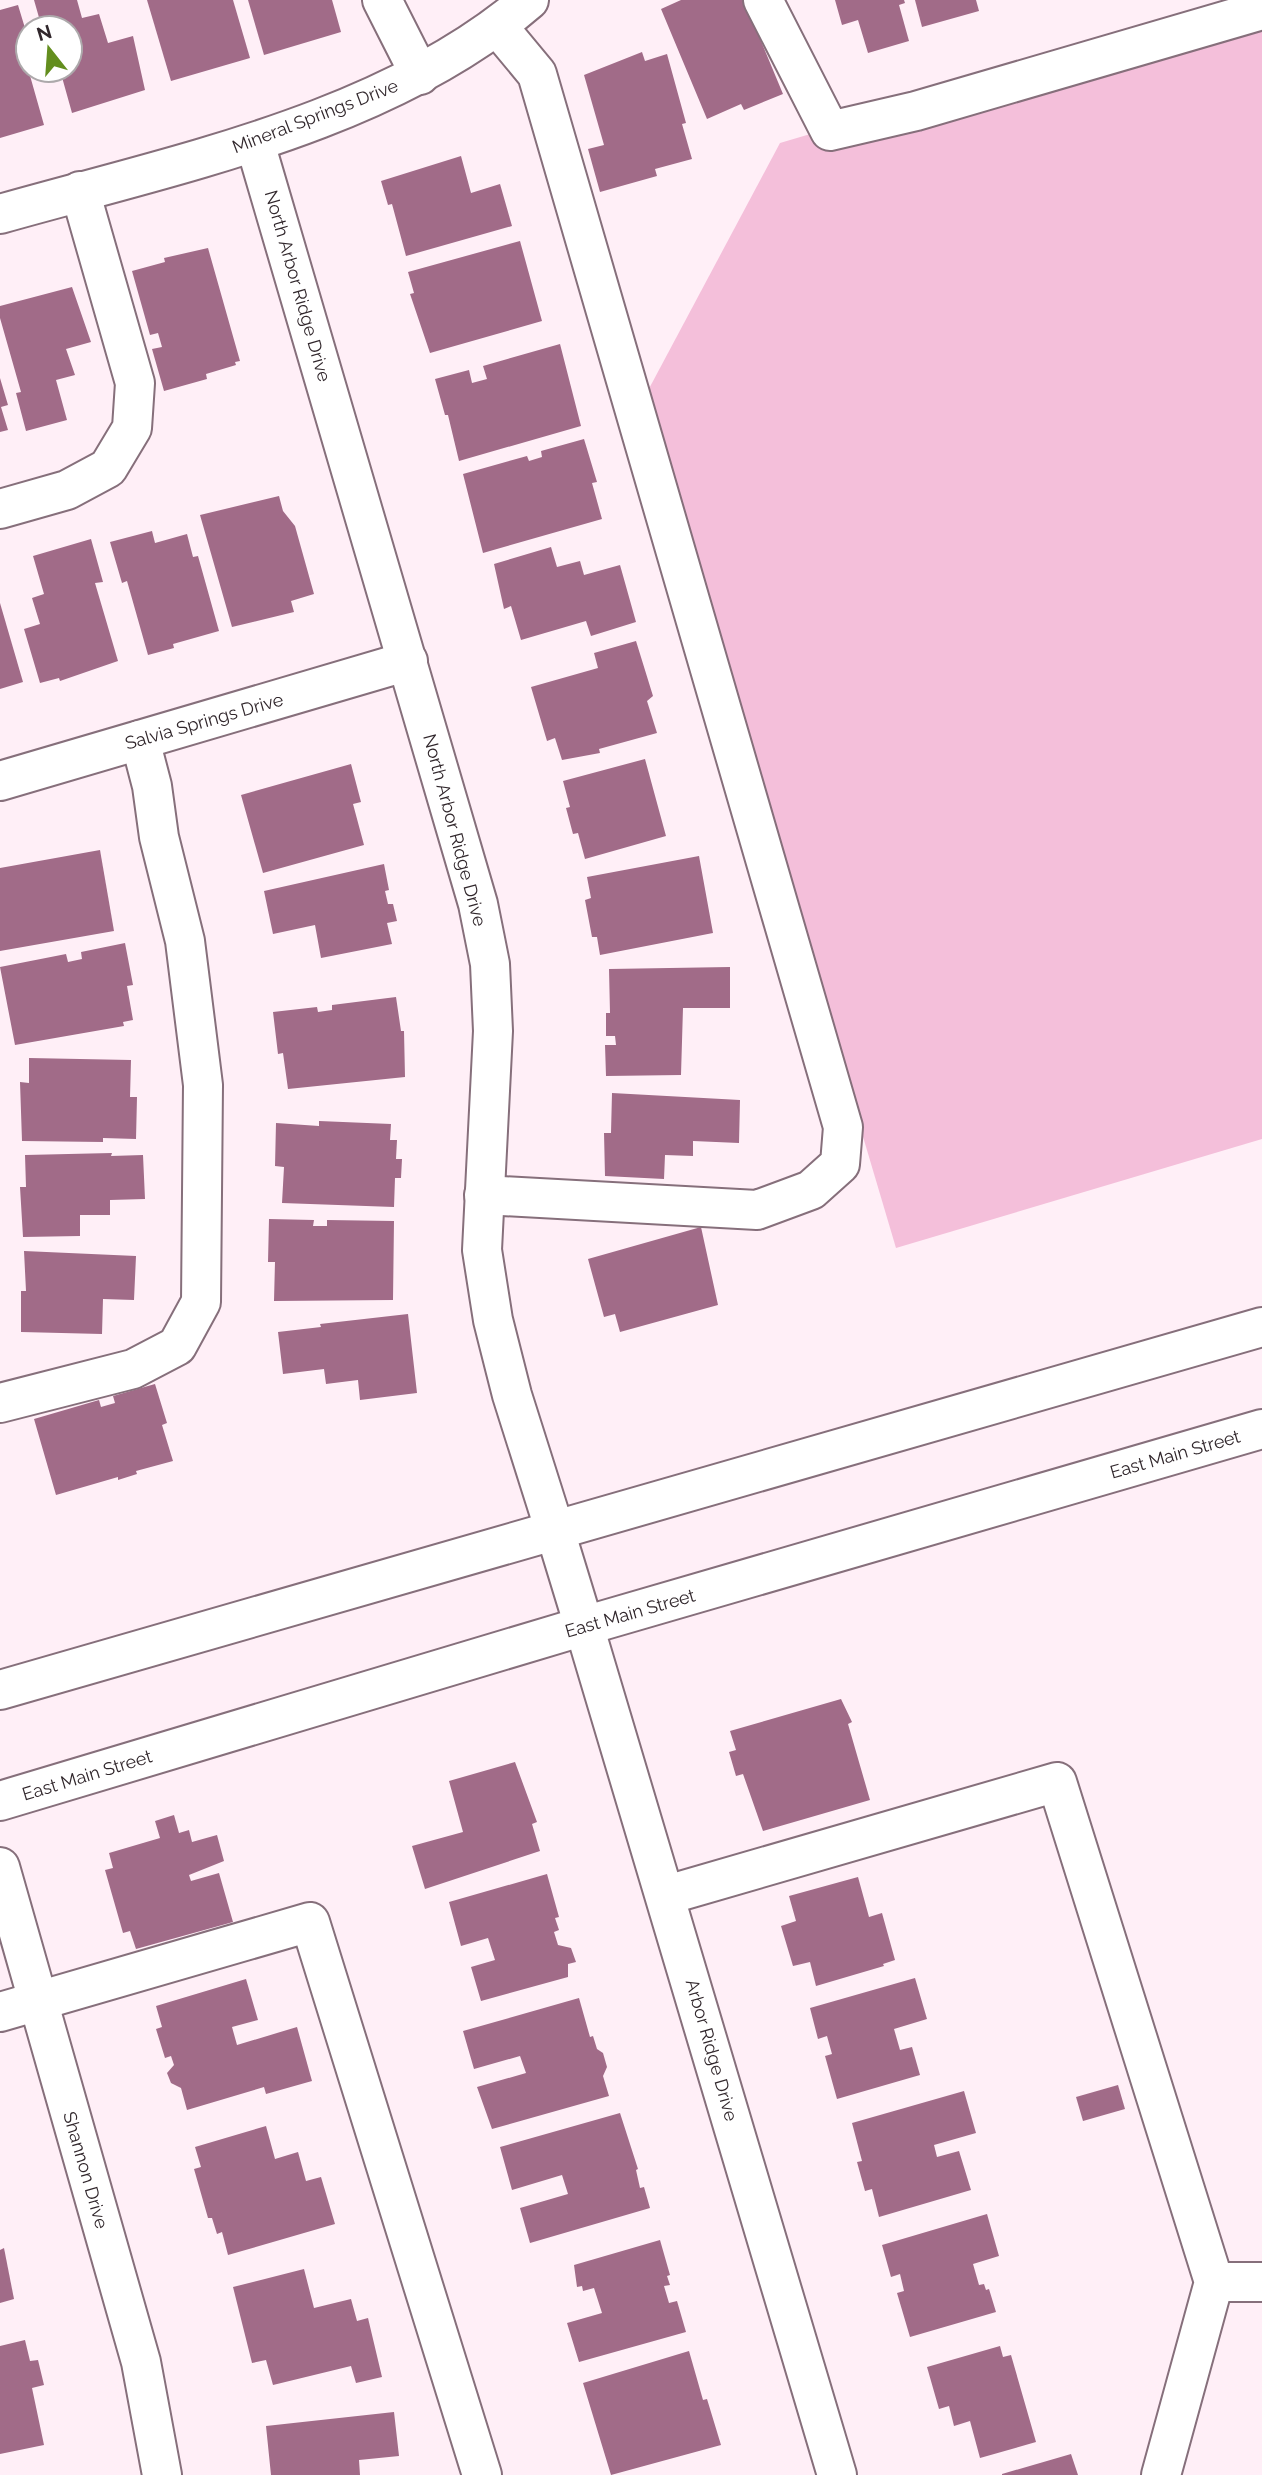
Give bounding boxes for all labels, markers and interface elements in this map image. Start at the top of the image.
north arrow [14,14,84,84]
text: N [34,20,54,45]
street label: Mineral Springs Drive [229,75,401,157]
street label: North Arbor Ridge Drive [261,188,336,385]
street label: Salvia Springs Drive [123,688,286,754]
street label: North Arbor Ridge Drive [419,732,491,929]
street label: East Main Street [1107,1425,1243,1483]
street label: East Main Street [562,1584,698,1642]
street label: East Main Street [20,1745,154,1805]
street label: Arbor Ridge Drive [682,1977,742,2124]
street label: Shannon Drive [59,2109,113,2231]

